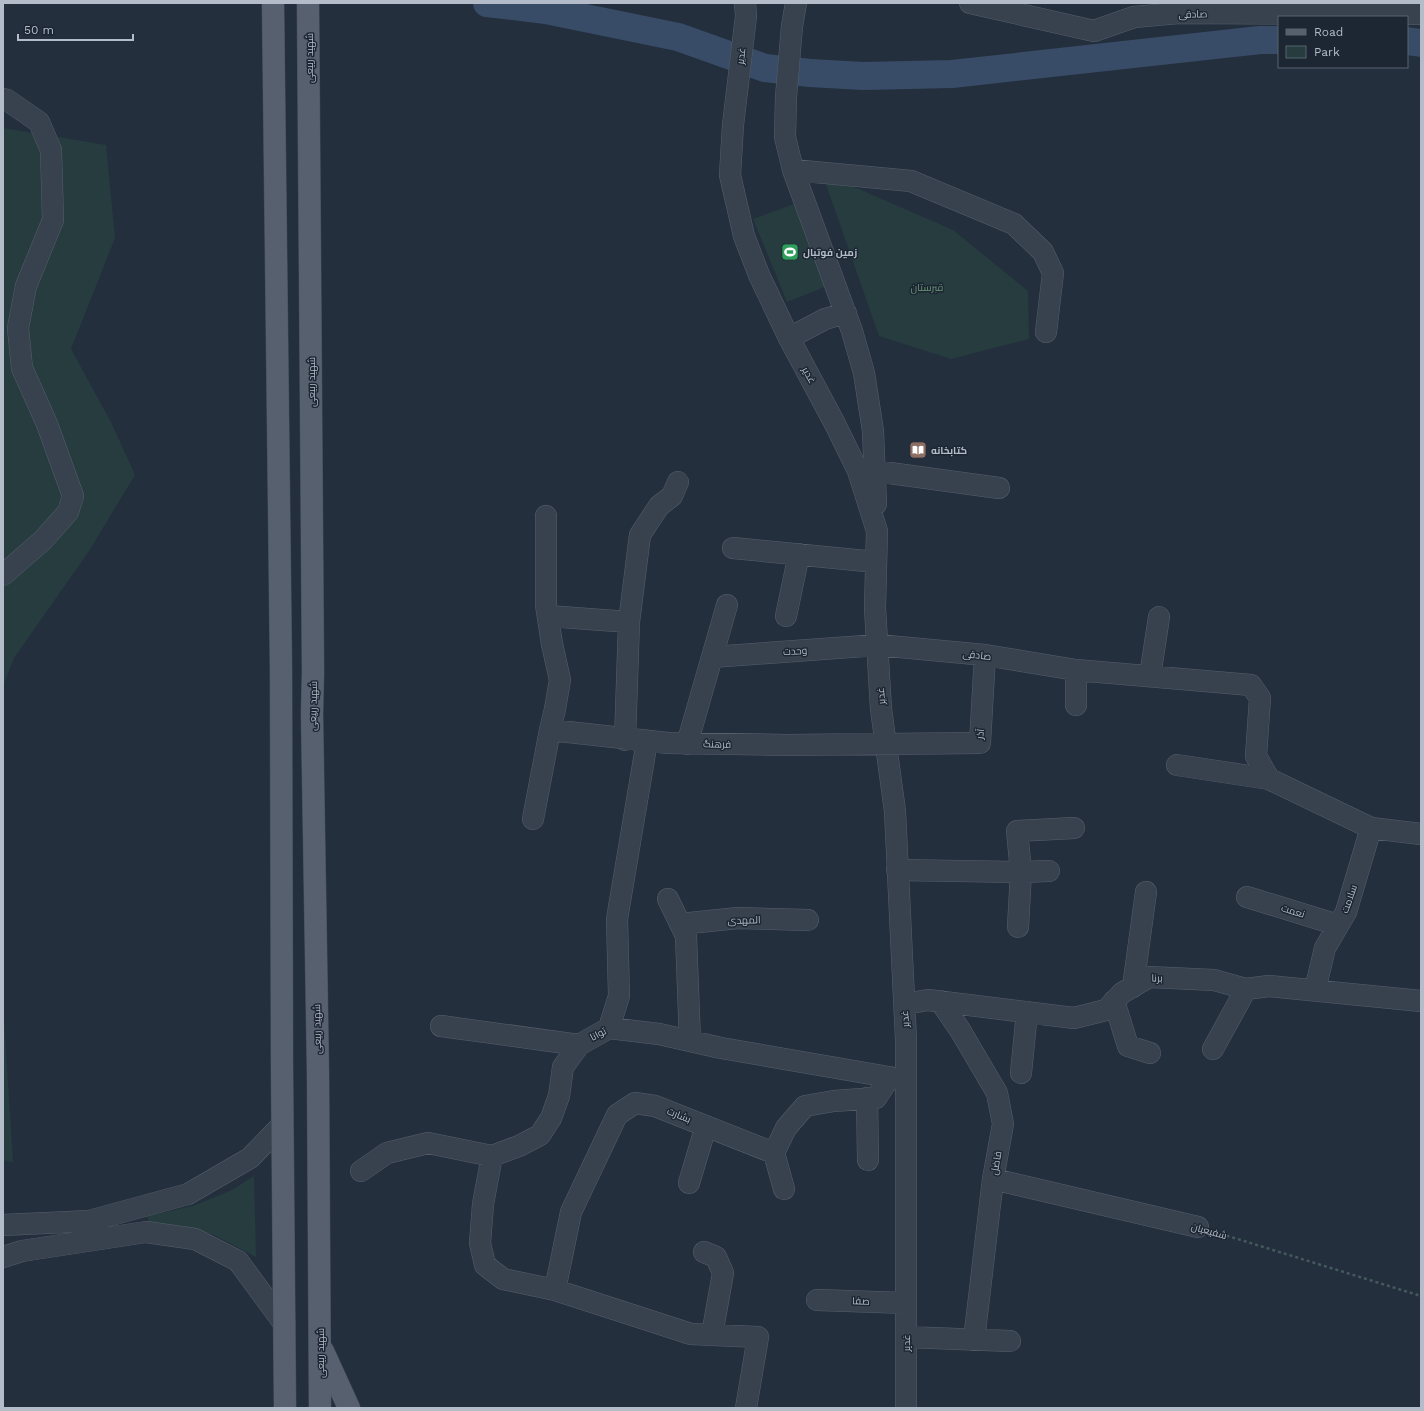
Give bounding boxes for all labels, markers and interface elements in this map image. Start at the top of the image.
street label: صادقی [1178,8,1208,21]
scale bar [18,16,133,42]
legend [1278,16,1408,68]
text: 50 m [24,23,54,37]
text: Road [1314,25,1343,39]
street label: شهید ربیعی [304,33,316,83]
text: Park [1314,45,1340,59]
street label: غدیر [734,47,748,66]
sports icon: زمین فوتبال [780,242,800,262]
place label: زمین فوتبال [803,247,857,259]
park label: قبرستان [911,282,943,294]
street label: شهید ربیعی [306,357,318,407]
street label: غدیر [800,364,818,385]
library icon: کتابخانه [908,440,928,460]
place label: کتابخانه [931,445,967,457]
street label: وحدت [783,645,807,657]
street label: صادقی [962,648,992,663]
street label: شهید ربیعی [307,681,320,731]
street label: غدیر [875,687,887,706]
street label: آذر [974,728,986,741]
street label: فرهنگ [703,738,731,750]
street label: سلامت [1339,883,1359,915]
street label: نعمت [1280,902,1306,920]
street label: المهدی [727,914,761,927]
street label: برنا [1151,972,1163,984]
street label: شهید ربیعی [311,1004,324,1054]
street label: غدیر [899,1010,911,1029]
street label: توانا [588,1025,608,1043]
street label: بشارت [665,1105,693,1125]
street label: فاضل [988,1150,1005,1176]
street label: شفیعیان [1190,1221,1228,1242]
street label: صفا [852,1295,870,1307]
street label: شهید ربیعی [315,1328,327,1378]
street label: غدیر [901,1334,912,1352]

